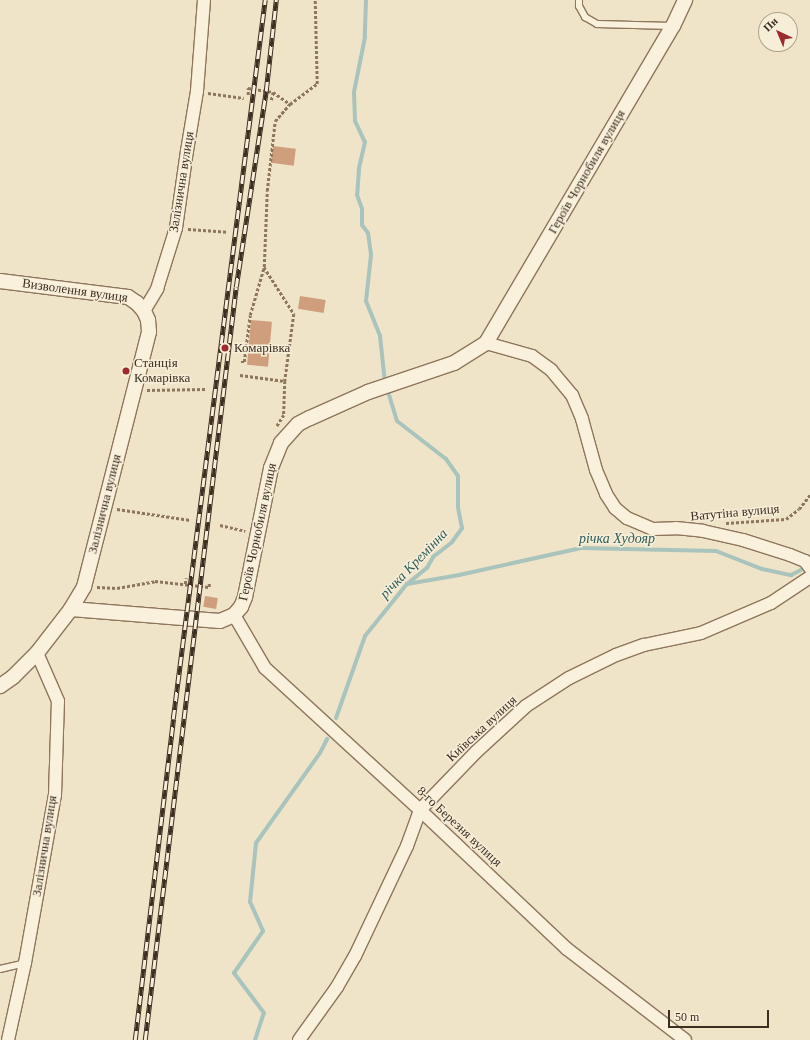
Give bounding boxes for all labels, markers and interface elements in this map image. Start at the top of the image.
north arrow [758,12,798,52]
text: Пн [761,15,780,34]
street label: Героїв Чорнобиля вулиця [545,107,629,237]
street label: Залізнична вулиця [166,130,198,234]
street label: Визволення вулиця [21,276,129,306]
place label: Комарівка [234,340,290,356]
marker: Комарівка [219,342,231,354]
place label: Станція Комарівка [134,356,190,387]
marker: Станція Комарівка [121,366,131,376]
street label: Залізнична вулиця [85,453,125,555]
street label: Героїв Чорнобиля вулиця [236,462,280,602]
street label: Ватутіна вулиця [690,501,780,525]
water label: річка Кремінна [377,526,451,602]
water label: річка Худояр [579,531,655,547]
street label: Київська вулиця [444,693,520,765]
street label: 8-го Березня вулиця [413,784,505,870]
street label: Залізнична вулиця [29,794,61,898]
scale bar [670,1002,771,1028]
text: 50 m [675,1010,699,1024]

